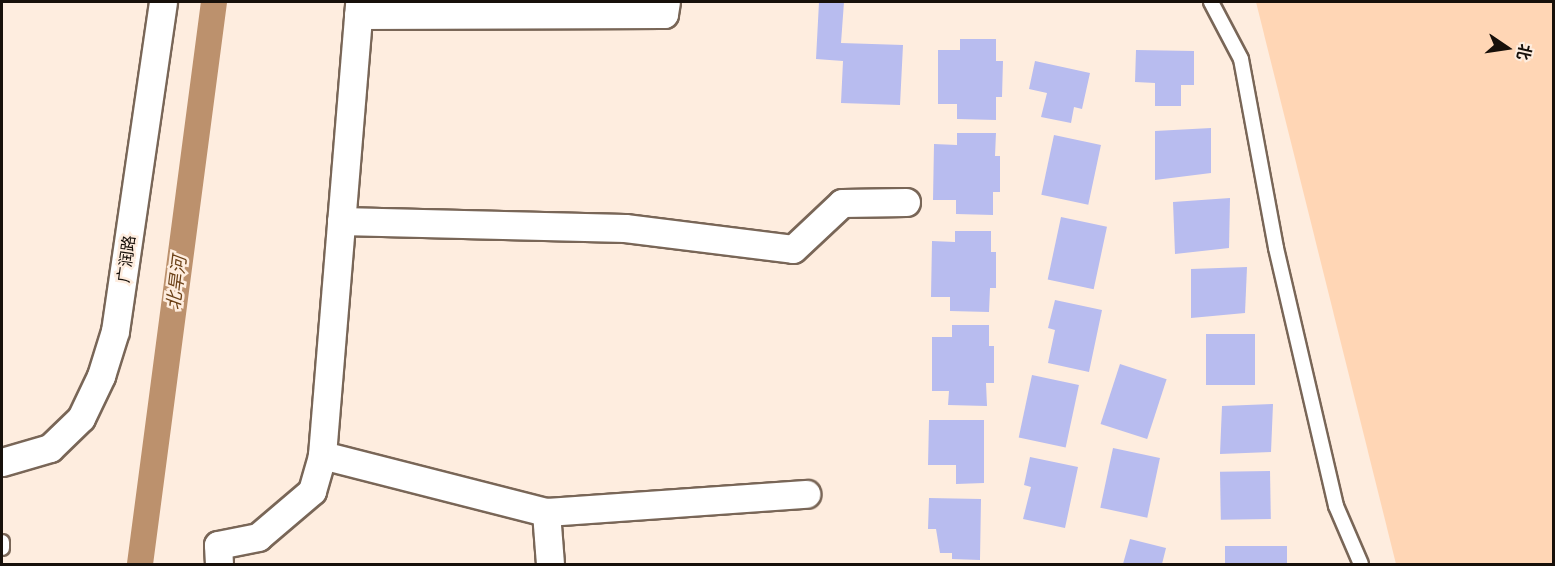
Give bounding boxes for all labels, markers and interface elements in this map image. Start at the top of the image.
north arrow [1477,18,1537,78]
text: 北 [1513,42,1536,62]
street label: 广润路 [113,234,139,284]
water label: 北旱河 [163,255,191,311]

